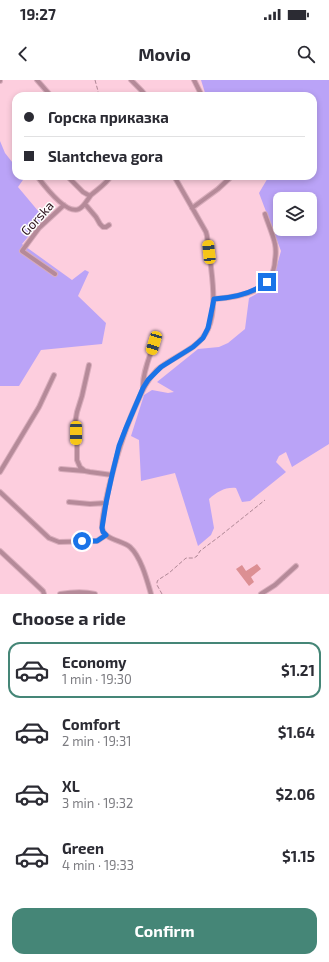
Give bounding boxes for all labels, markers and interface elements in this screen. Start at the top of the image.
text: 19:27 [20,5,56,23]
icon: back [12,43,34,65]
text: Movio [138,43,191,65]
icon: search [295,43,317,65]
text: Горска приказка [48,108,169,126]
text: Slantcheva gora [48,147,163,165]
map controls [273,192,317,236]
button: layers [273,192,317,236]
street label: Gorska [17,198,57,238]
car [202,239,216,265]
route end [258,273,276,291]
car [145,330,163,356]
car [70,421,82,445]
route start [73,532,91,550]
text: Choose a ride [12,607,126,629]
icon: car [14,652,50,688]
text: Economy [62,653,127,671]
text: $1.21 [281,661,315,679]
text: 1 min · 19:30 [62,671,132,687]
icon: car [14,714,50,750]
text: Comfort [62,715,120,733]
text: $1.64 [278,723,315,741]
text: 2 min · 19:31 [62,733,131,749]
icon: car [14,776,50,812]
text: XL [62,777,80,795]
text: $2.06 [276,785,315,803]
text: 3 min · 19:32 [62,795,133,811]
icon: car [14,838,50,874]
text: Green [62,839,104,857]
text: $1.15 [282,847,315,865]
text: 4 min · 19:33 [62,857,134,873]
button: Confirm [12,908,317,954]

